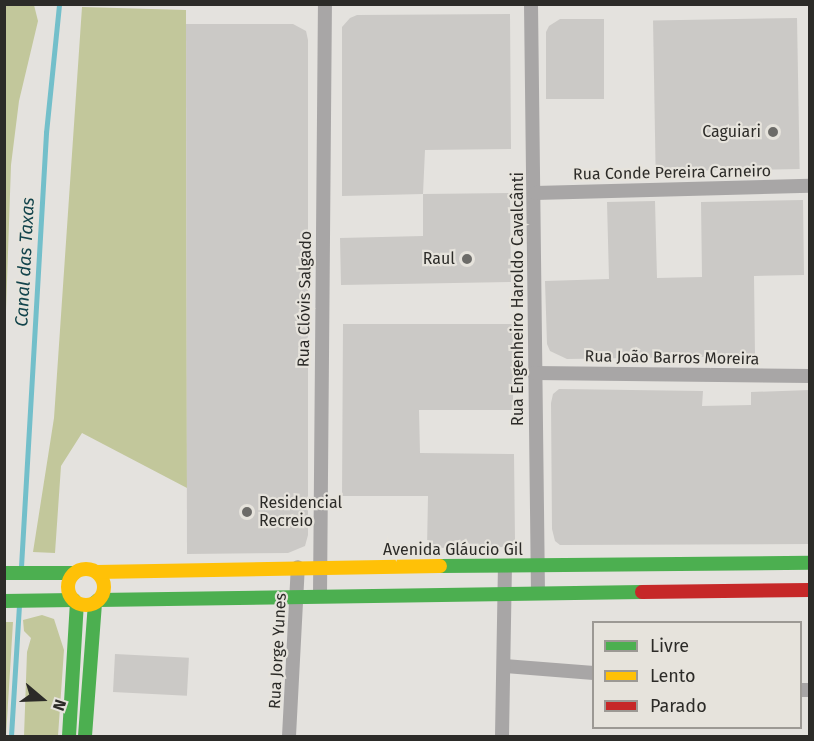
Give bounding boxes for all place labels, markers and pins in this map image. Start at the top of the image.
place label: Caguiari [702,122,761,142]
marker: Caguiari [766,125,780,139]
place label: Raul [423,249,455,269]
marker: Raul [460,252,474,266]
place label: Residencial Recreio [259,493,342,531]
marker: Residencial Recreio [240,505,254,519]

